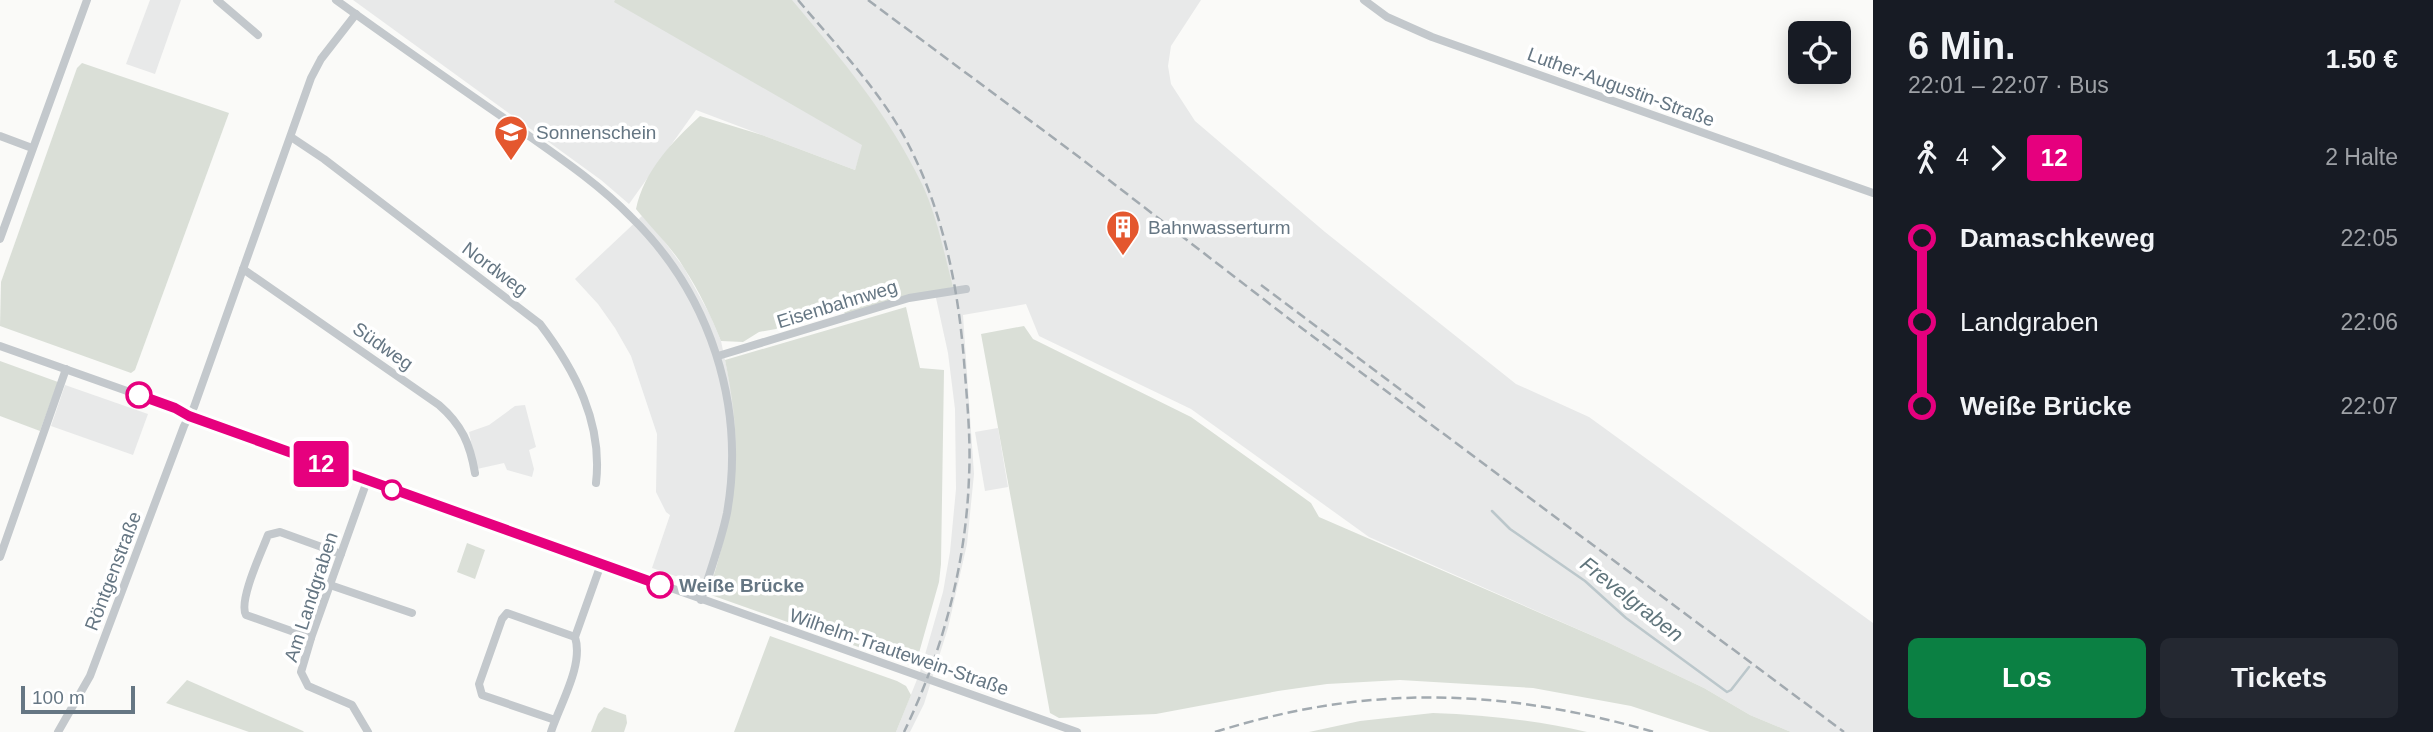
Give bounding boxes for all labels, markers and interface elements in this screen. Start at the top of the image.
map controls [1788,21,1851,84]
button: locate [1788,21,1851,84]
text: 6 Min. [1908,25,2016,67]
street label: Luther-Augustin-Straße [1525,43,1717,131]
text: 1.50 € [2326,44,2398,74]
text: 22:01 – 22:07 · Bus [1908,72,2109,98]
school or university icon: Sonnenschein [492,113,530,162]
place label: Sonnenschein [536,122,656,143]
icon: walk [1908,139,1946,177]
icon: forward [1979,139,2017,177]
text: 4 [1956,144,1969,170]
text: 12 [2041,144,2068,171]
text: 2 Halte [2325,144,2398,170]
building icon: Bahnwasserturm [1104,208,1142,257]
place label: Bahnwasserturm [1148,217,1291,238]
text: Damaschkeweg [1960,223,2155,253]
text: 22:05 [2340,225,2398,251]
street label: Nordweg [458,238,532,300]
street label: Eisenbahnweg [774,276,900,332]
text: Landgraben [1960,307,2099,337]
text: 22:06 [2340,309,2398,335]
street label: Südweg [349,318,417,374]
unlabelled marker [126,382,152,408]
text: Weiße Brücke [1960,391,2131,421]
text: 22:07 [2340,393,2398,419]
line badge: 12 [290,441,352,487]
text: 12 [308,450,334,477]
unlabelled marker [382,480,402,500]
street label: Röntgenstraße [81,509,145,633]
street label: Am Landgraben [280,529,342,665]
water label: Frevelgraben [1576,552,1688,646]
marker: Weiße Brücke [647,572,673,598]
place label: Weiße Brücke [679,575,804,596]
street label: Wilhelm-Trautewein-Straße [787,605,1011,699]
button: Los [1908,638,2146,718]
button: Tickets [2160,638,2398,718]
scale bar [21,683,135,715]
text: 100 m [32,687,85,708]

